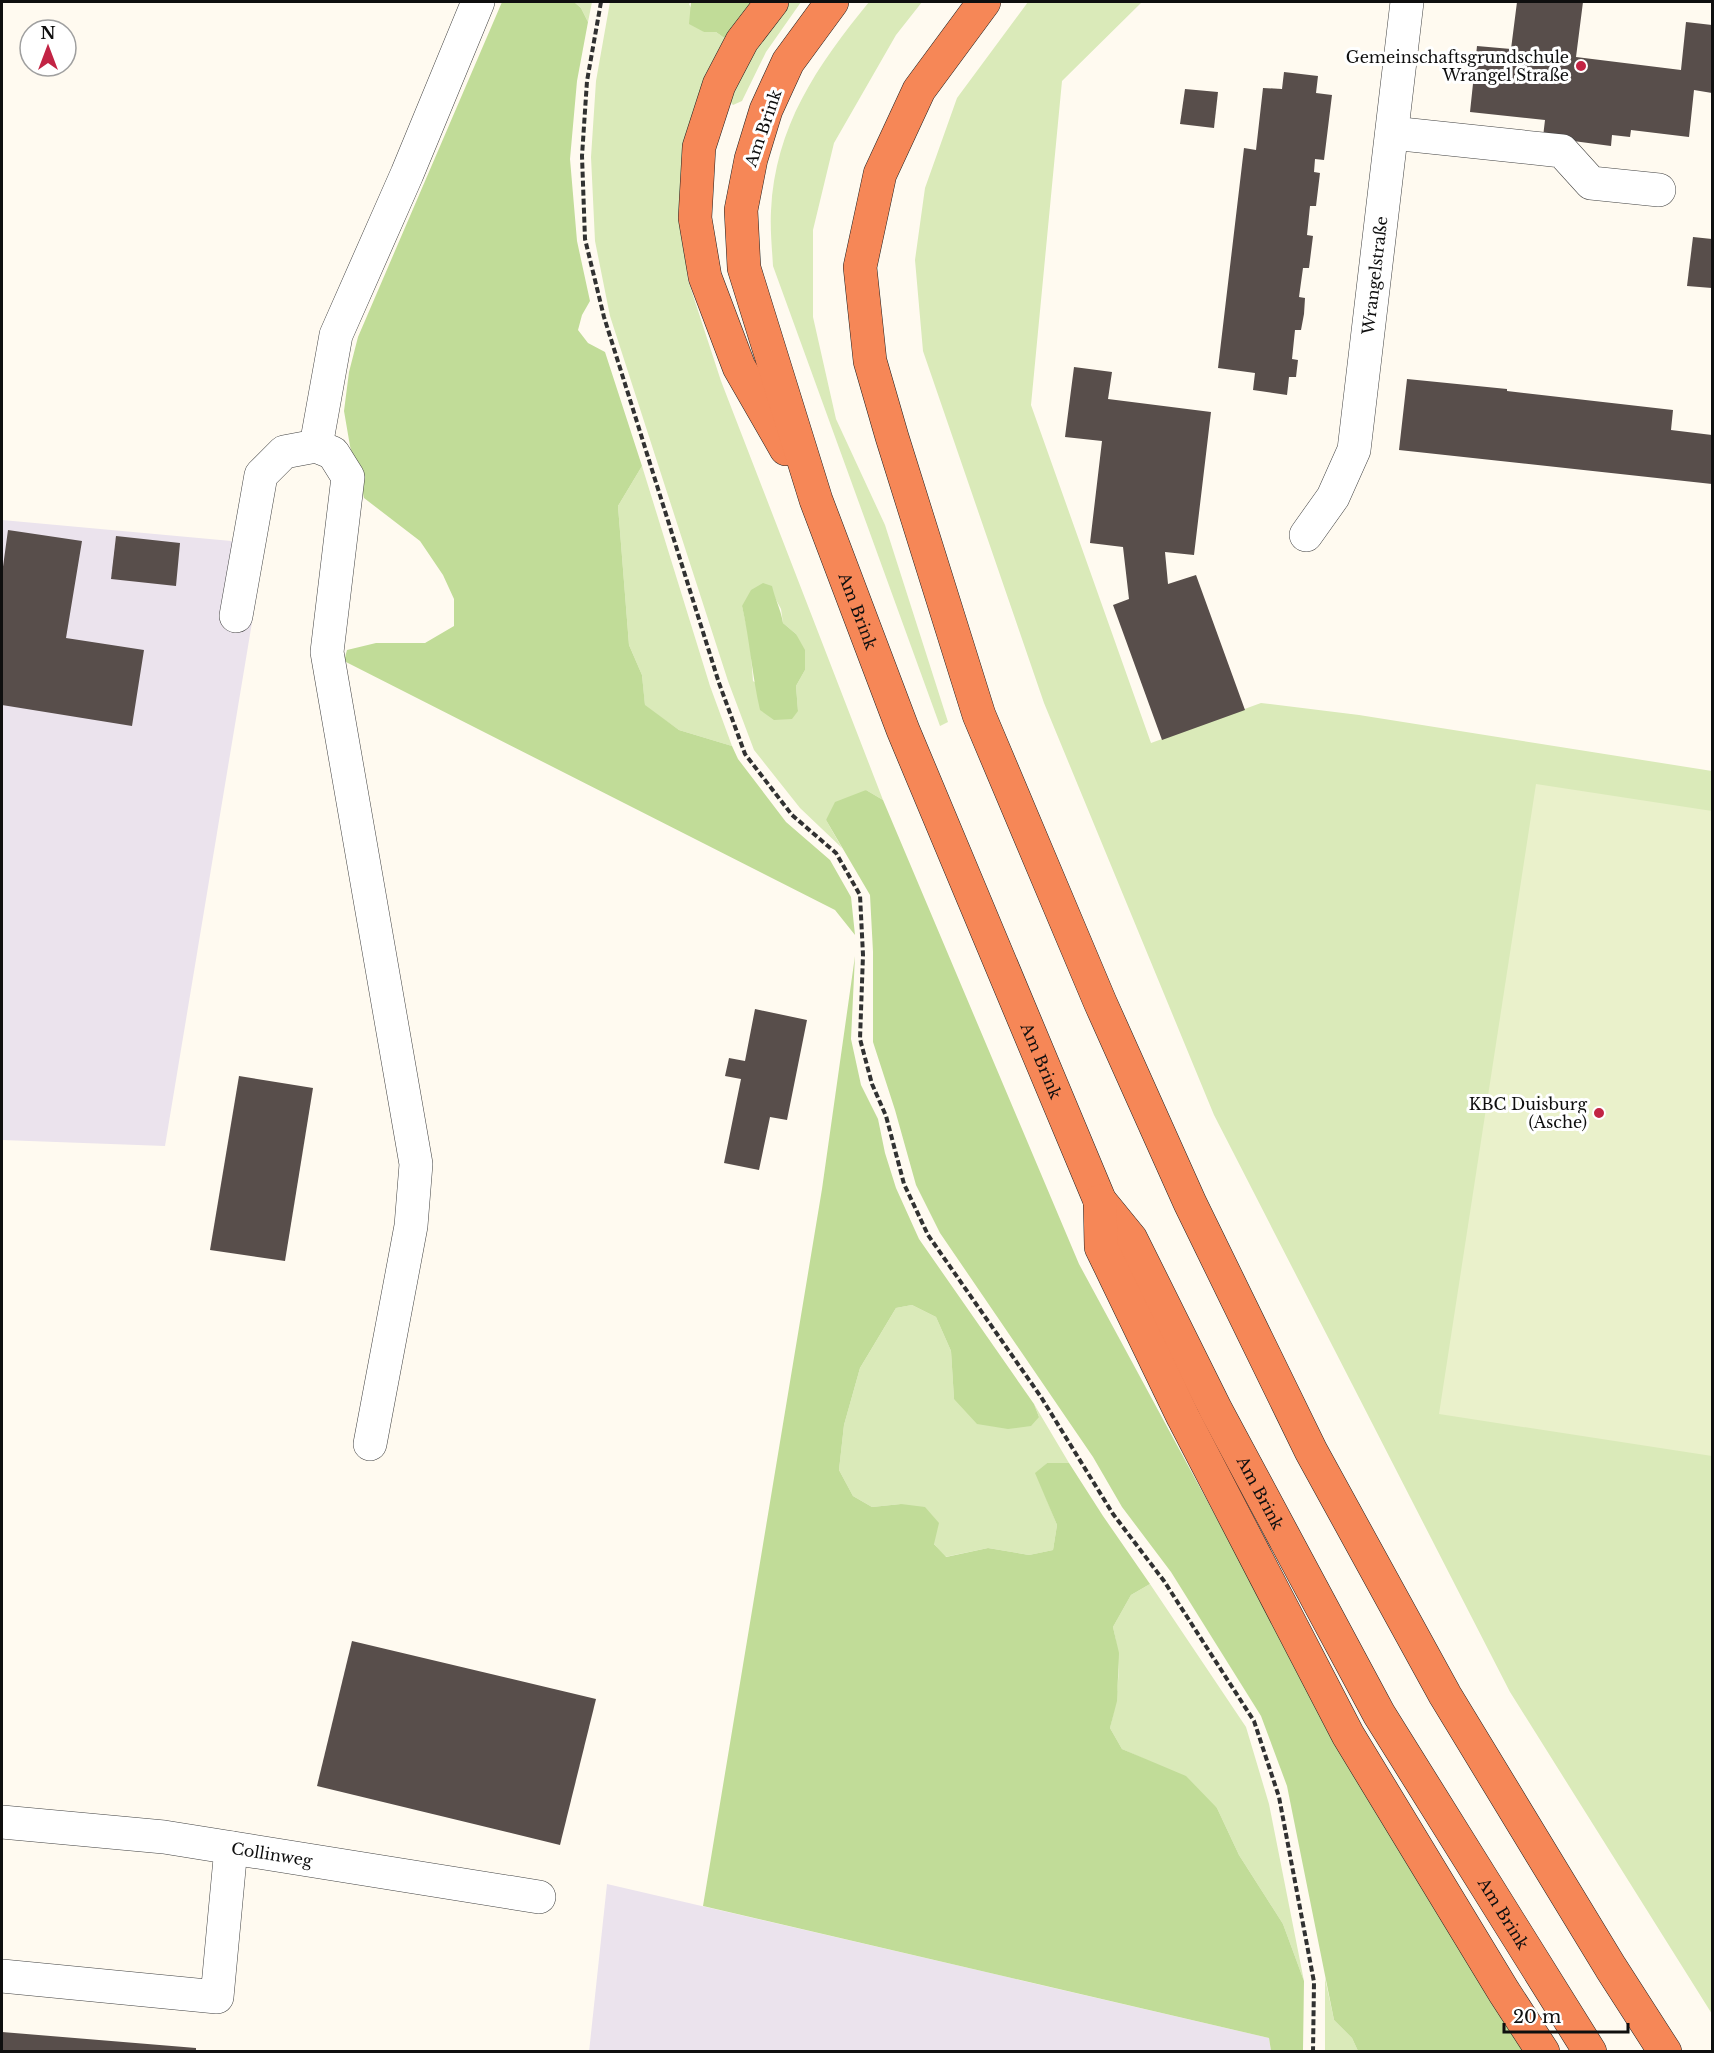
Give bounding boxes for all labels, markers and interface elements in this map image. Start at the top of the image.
north arrow [18,18,78,78]
text: N [40,23,56,43]
place label: Gemeinschaftsgrundschule Wrangel Straße [1346,47,1569,85]
marker: Gemeinschaftsgrundschule Wrangel Straße [1574,59,1588,73]
street label: Am Brink [740,87,786,170]
street label: Wrangelstraße [1358,215,1392,337]
street label: Am Brink [834,569,882,652]
street label: Am Brink [1016,1019,1066,1102]
place label: KBC Duisburg (Asche) [1469,1094,1587,1132]
marker: KBC Duisburg (Asche) [1592,1106,1606,1120]
street label: Am Brink [1232,1452,1288,1533]
street label: Collinweg [230,1838,314,1871]
street label: Am Brink [1473,1873,1533,1953]
scale bar [1504,1996,1628,2034]
text: 20 m [1513,2006,1561,2028]

